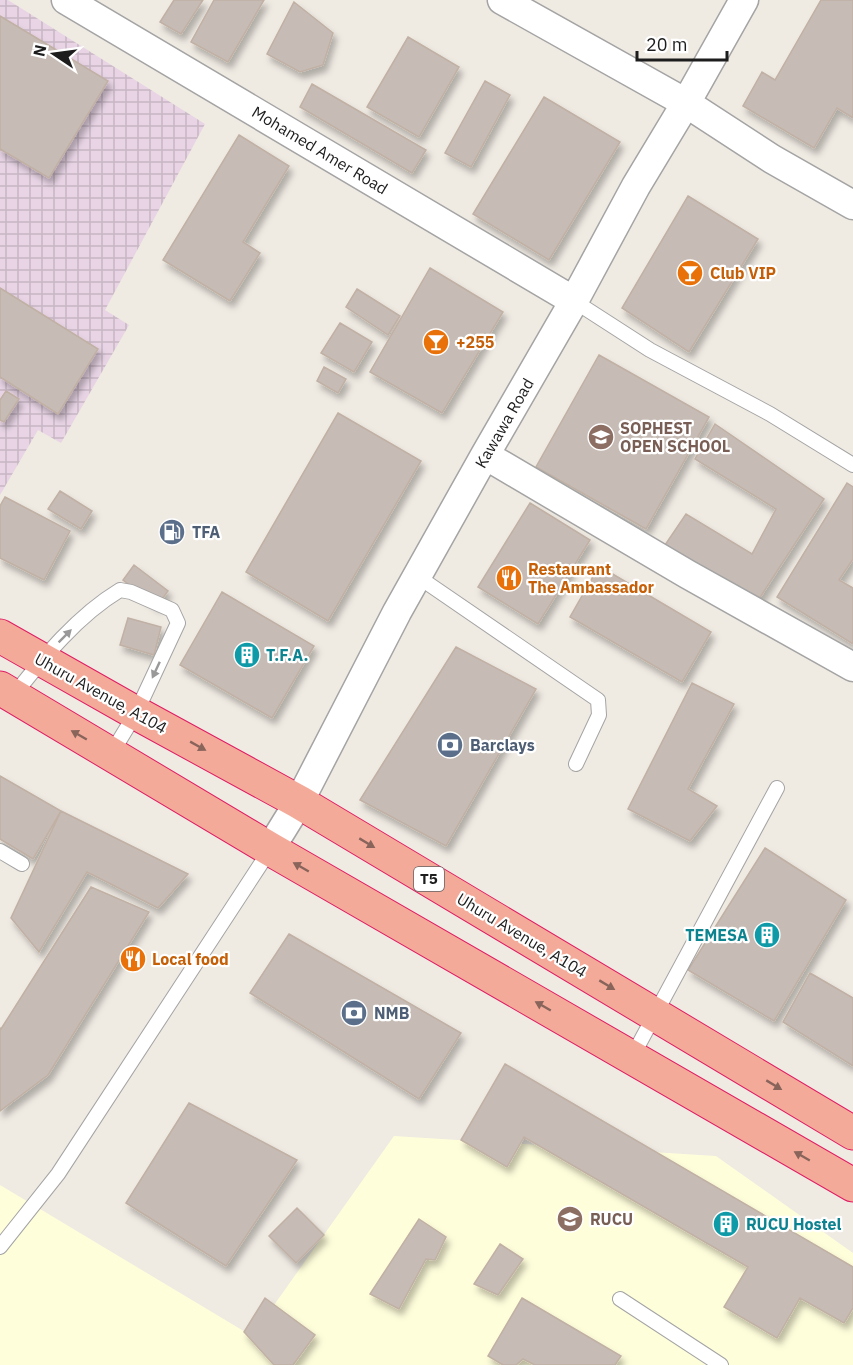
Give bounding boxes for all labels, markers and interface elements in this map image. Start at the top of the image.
north arrow [24,24,84,84]
scale bar [637,24,727,62]
text: 20 m [646,33,688,56]
text: N [28,43,50,59]
street label: Mohamed Amer Road [248,102,392,198]
bar icon: Club VIP [675,258,705,288]
place label: Club VIP [710,263,776,283]
bar icon: +255 [421,327,451,357]
place label: +255 [456,332,495,352]
street label: Kawawa Road [470,375,538,471]
place label: SOPHEST OPEN SCHOOL [620,418,730,456]
school or university icon: SOPHEST OPEN SCHOOL [586,422,616,452]
fuel station icon: TFA [157,517,187,547]
place label: TFA [192,522,220,542]
place label: Restaurant The Ambassador [528,559,655,597]
restaurant icon: Restaurant The Ambassador [494,563,524,593]
one-way arrow [57,629,72,643]
building icon: T.F.A. [232,640,262,670]
place label: T.F.A. [266,645,308,665]
street label: Uhuru Avenue, A104 [31,648,171,738]
one-way arrow [152,662,161,679]
one-way arrow [70,730,87,740]
bank icon: Barclays [435,730,465,760]
place label: Barclays [470,735,535,755]
one-way arrow [189,741,206,751]
one-way arrow [359,837,375,848]
one-way arrow [292,862,309,872]
road number: T5 [414,867,444,891]
street label: Uhuru Avenue, A104 [453,888,591,982]
building icon: TEMESA [752,920,782,950]
place label: TEMESA [685,925,748,945]
restaurant icon: Local food [118,944,148,974]
place label: Local food [152,949,229,969]
one-way arrow [599,980,615,991]
bank icon: NMB [339,998,369,1028]
one-way arrow [535,1000,551,1011]
place label: NMB [374,1003,410,1023]
one-way arrow [766,1080,782,1091]
one-way arrow [794,1150,810,1161]
school or university icon: RUCU [555,1204,585,1234]
place label: RUCU [590,1209,633,1229]
building icon: RUCU Hostel [711,1209,741,1239]
place label: RUCU Hostel [746,1214,842,1234]

